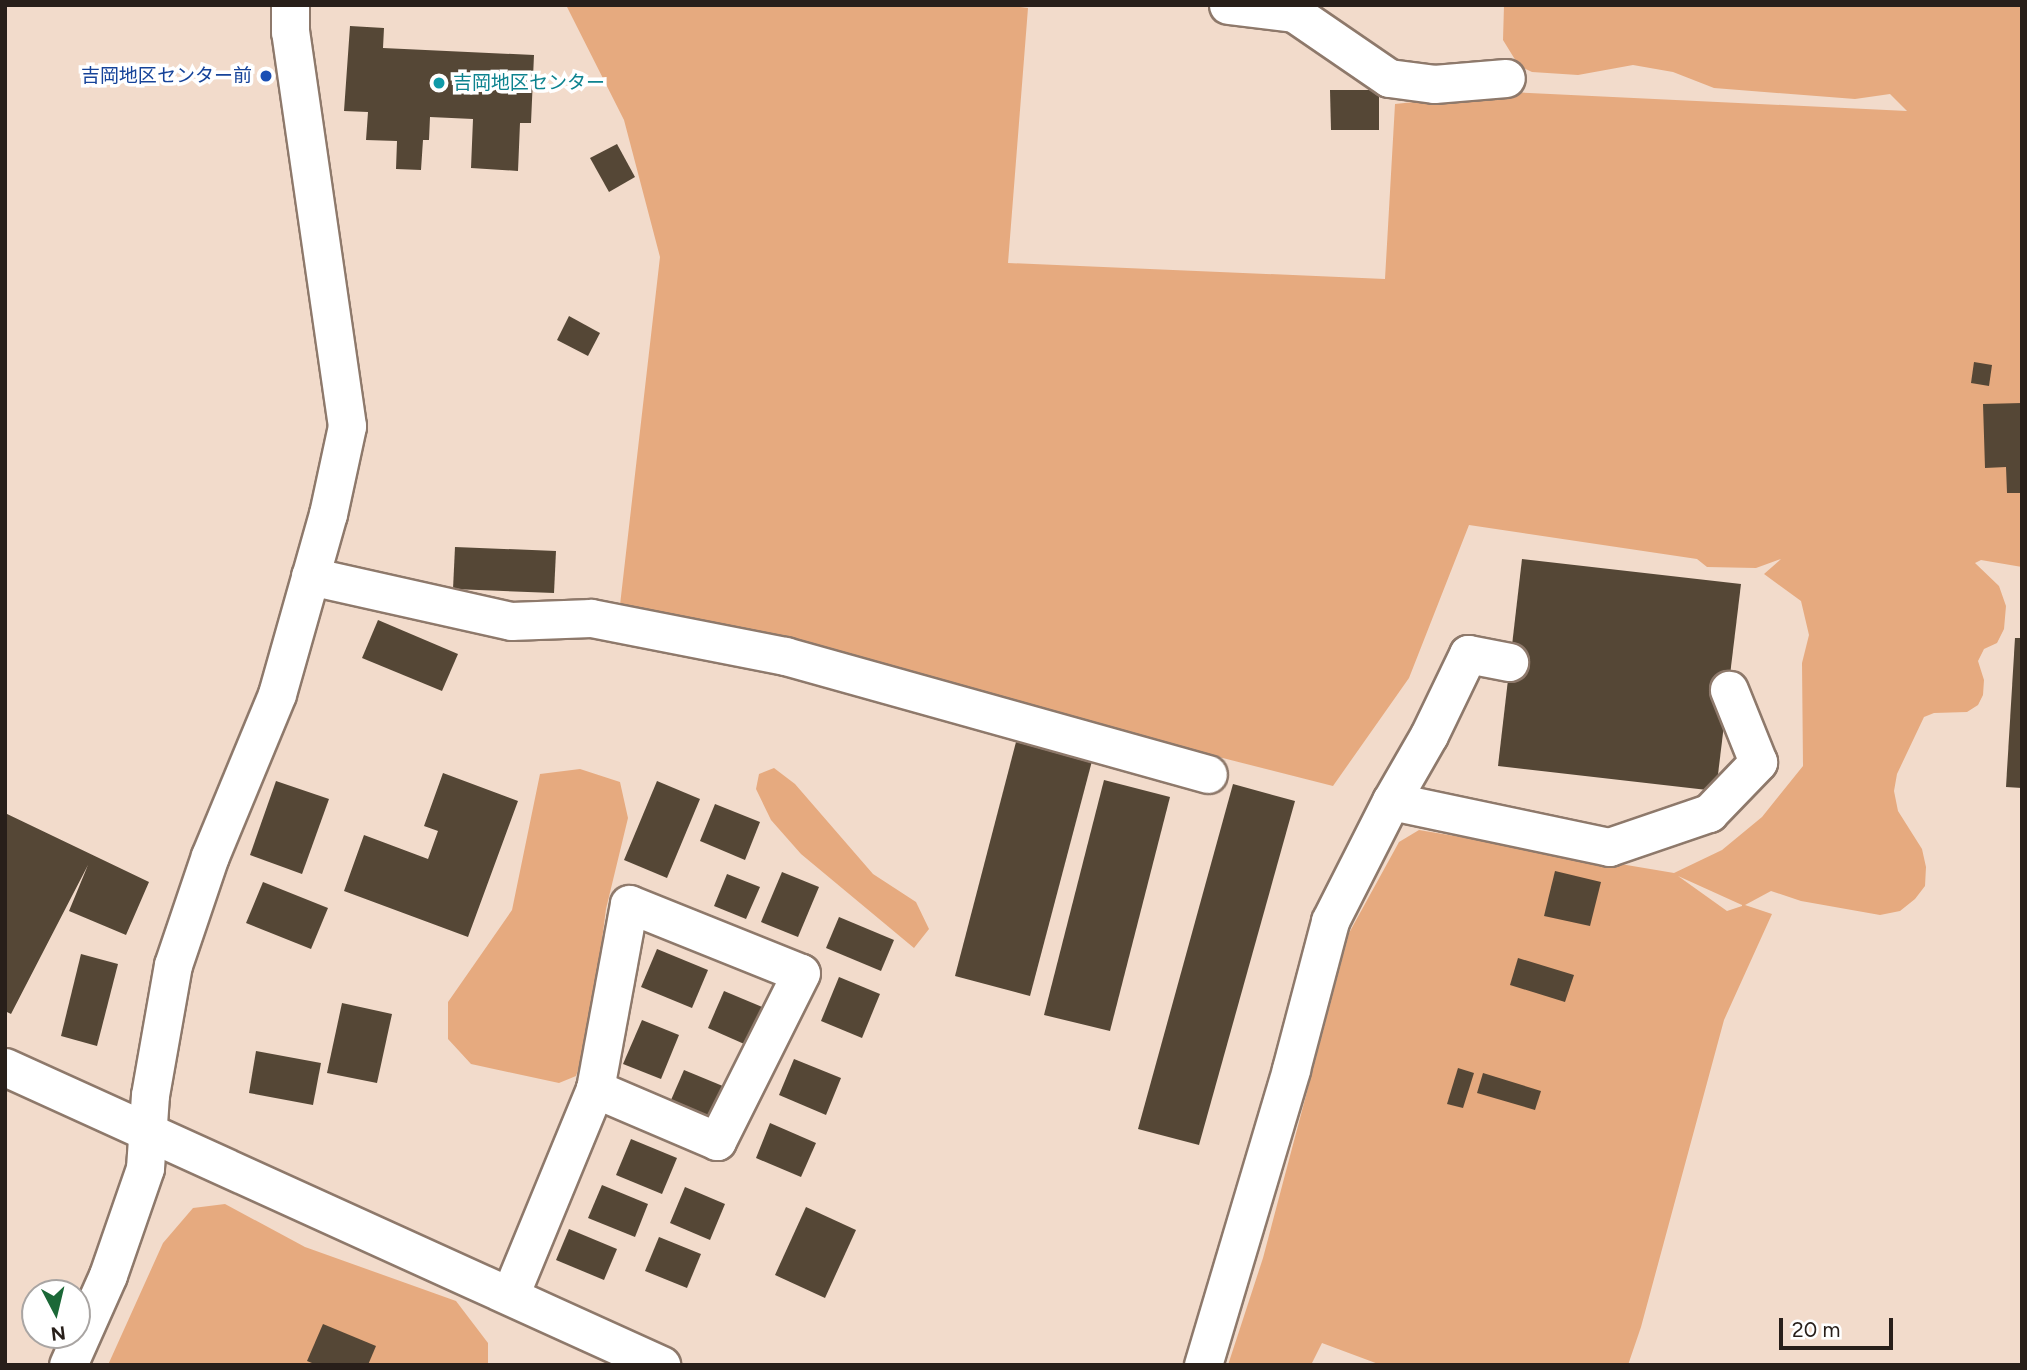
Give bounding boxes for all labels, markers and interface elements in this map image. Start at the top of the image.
place label: 吉岡地区センター前 [81,65,252,87]
marker: 吉岡地区センター前 [258,68,274,84]
place label: 吉岡地区センター [453,72,605,94]
marker: 吉岡地区センター [431,75,447,91]
north arrow [21,1279,91,1349]
scale bar [1782,1304,1896,1348]
text: 20 m [1792,1317,1840,1342]
text: N [50,1321,67,1346]

